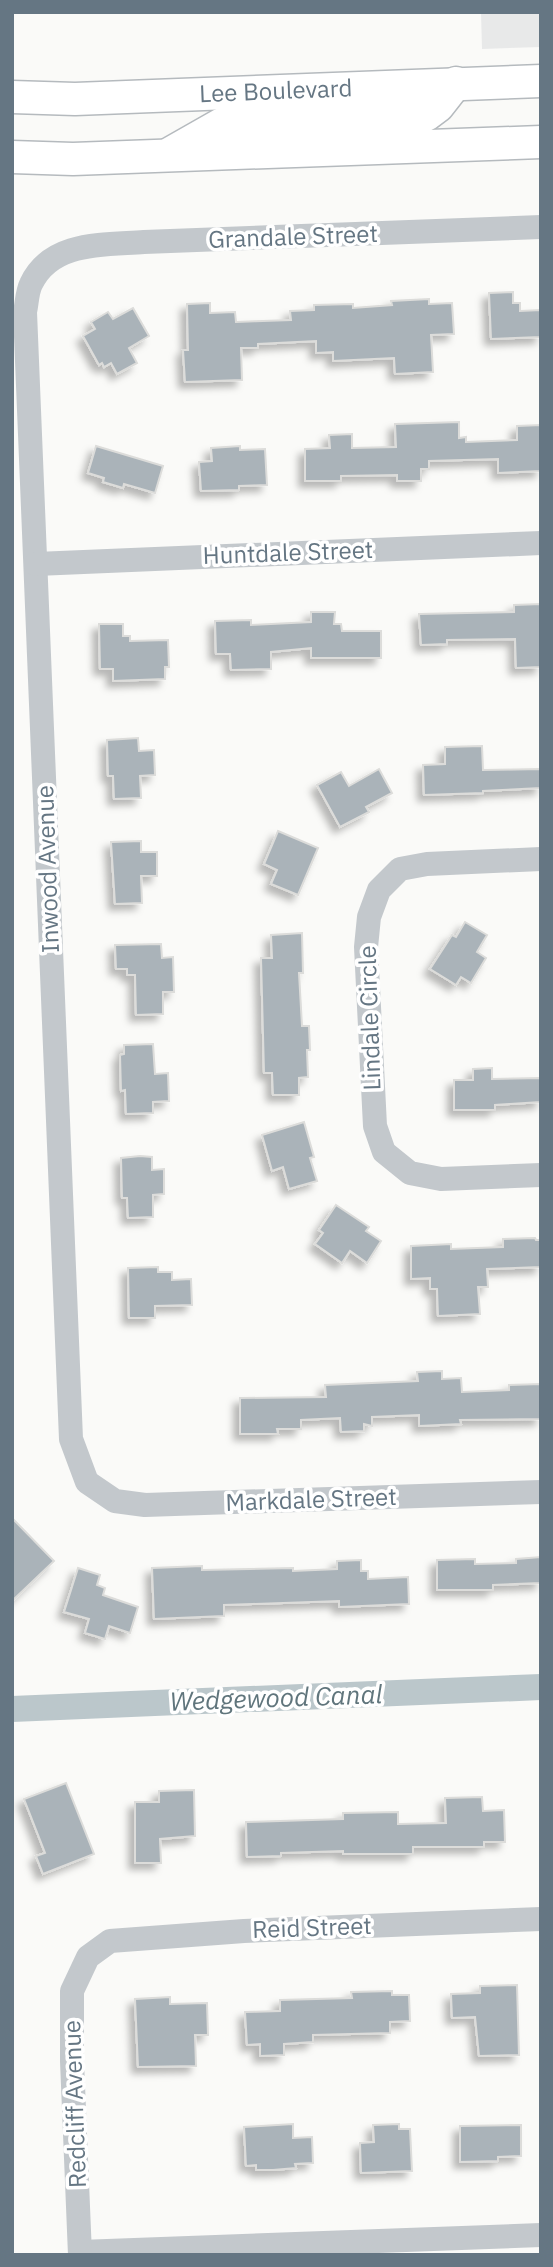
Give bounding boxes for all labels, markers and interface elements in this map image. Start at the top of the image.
street label: Lee Boulevard [199,71,353,109]
street label: Grandale Street [208,217,378,255]
street label: Huntdale Street [202,533,374,571]
street label: Inwood Avenue [28,785,66,954]
street label: Lindale Circle [350,945,388,1091]
street label: Markdale Street [225,1480,397,1518]
water label: Wedgewood Canal [169,1676,383,1718]
street label: Reid Street [252,1909,372,1945]
street label: Redcliff Avenue [55,2019,93,2189]

